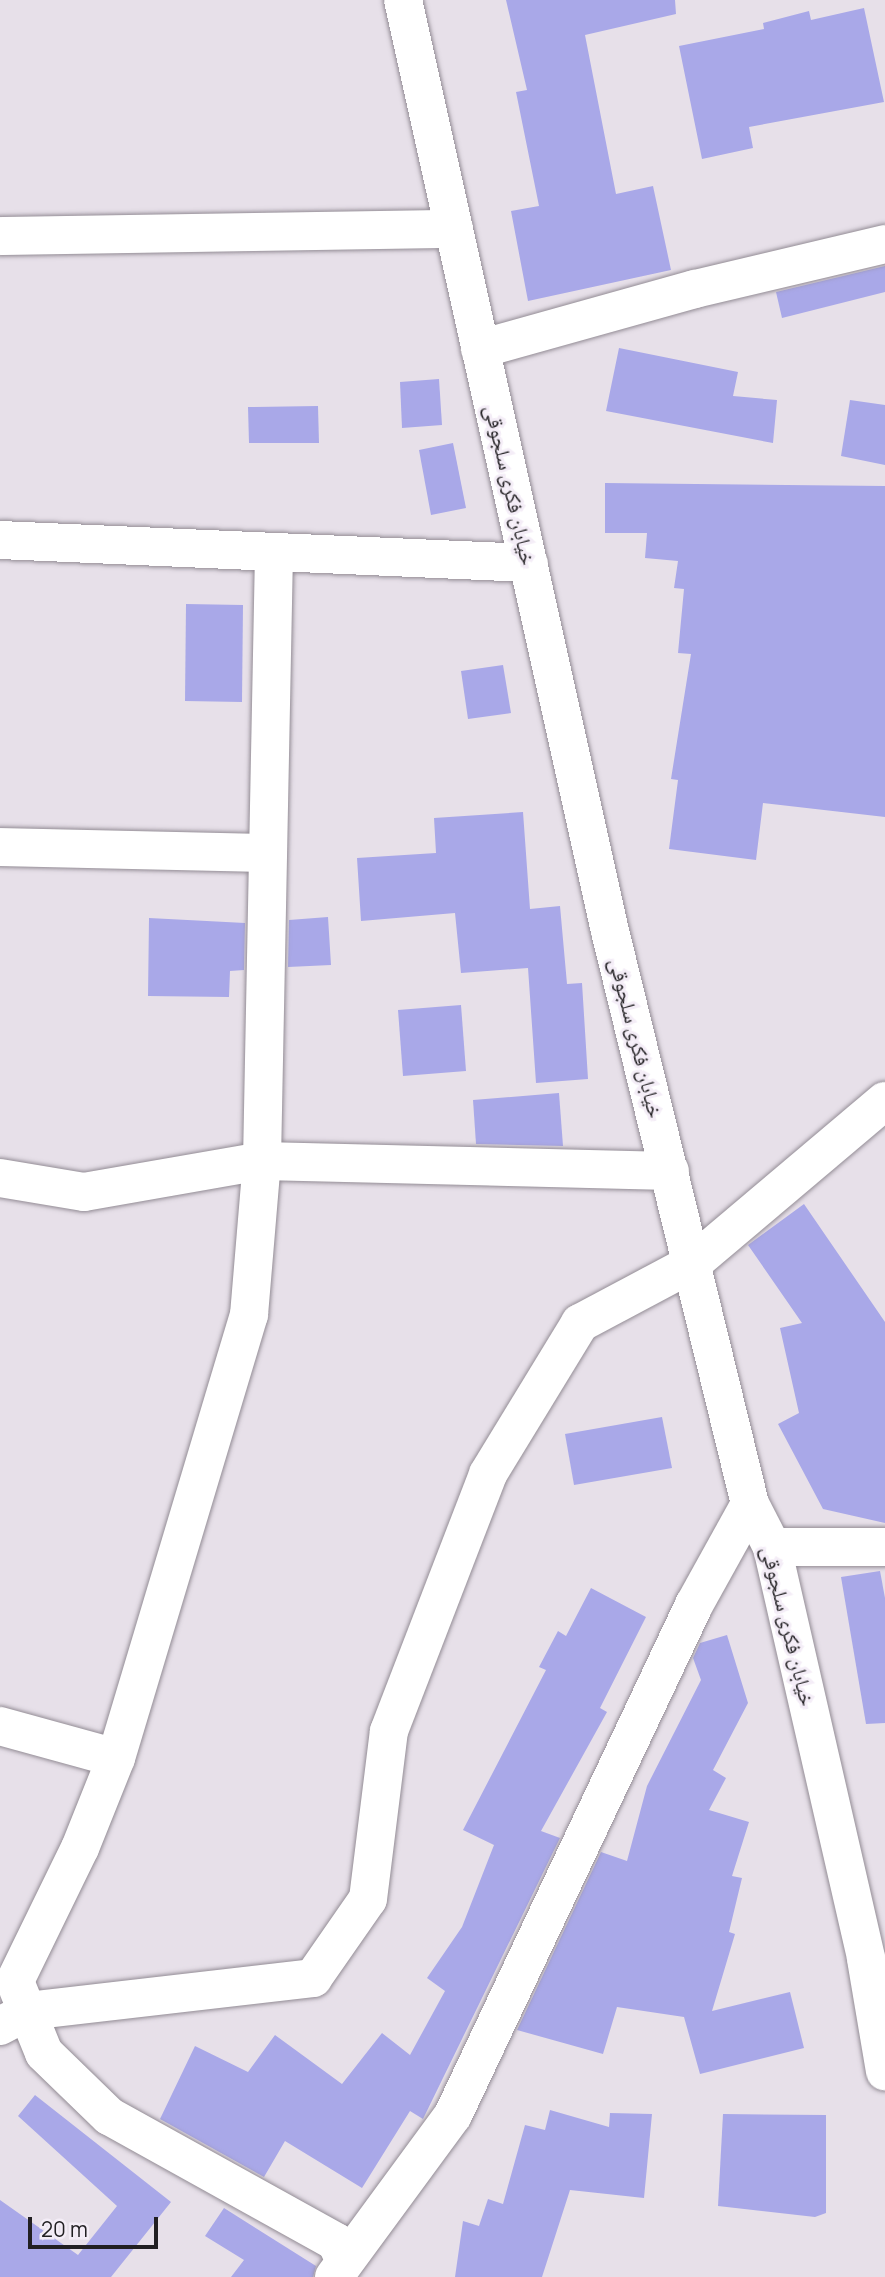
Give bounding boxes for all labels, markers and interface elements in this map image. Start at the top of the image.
street label: خیابان فکری سلجوقی [480,402,542,568]
street label: خیابان فکری سلجوقی [605,955,669,1121]
street label: خیابان فکری سلجوقی [757,1543,821,1709]
scale bar [32,2204,161,2248]
text: 20 m [41,2215,88,2243]

